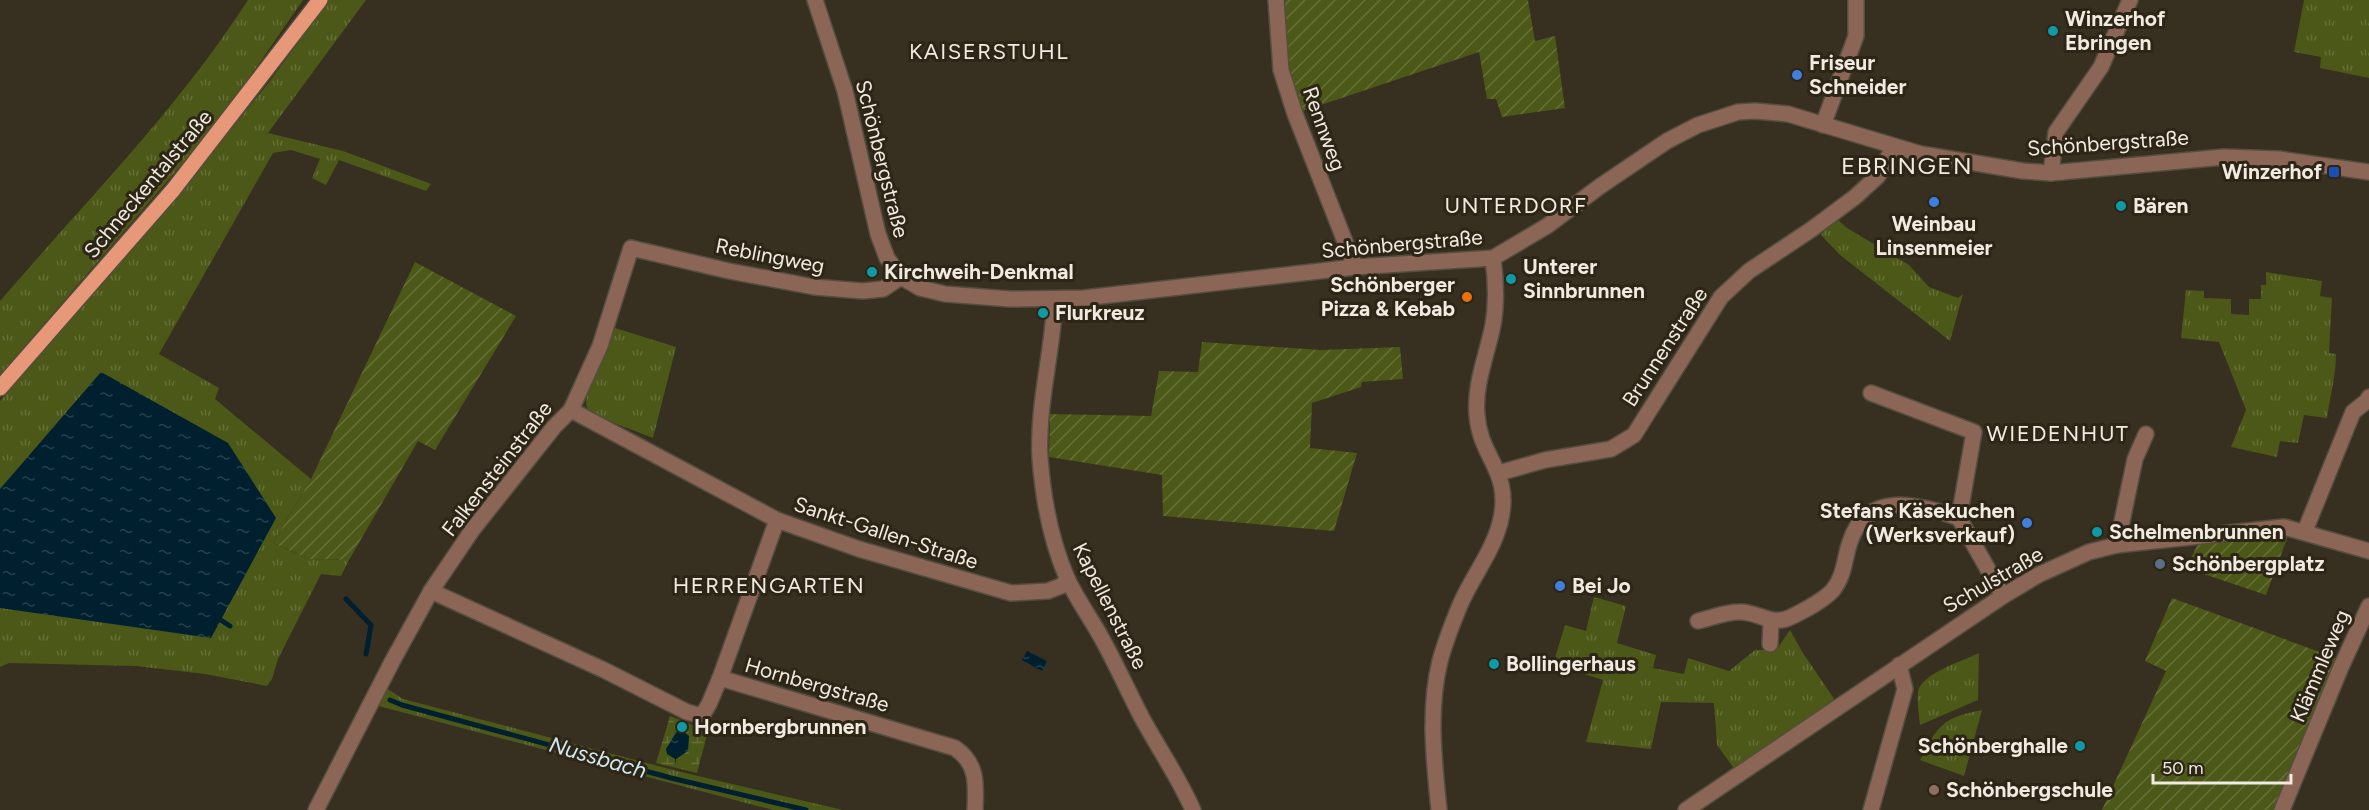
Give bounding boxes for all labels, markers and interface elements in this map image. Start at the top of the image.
place label: Winzerhof Ebringen [2065,6,2166,55]
marker: Winzerhof Ebringen [2046,24,2060,38]
district label: KAISERSTUHL [909,38,1069,65]
place label: Friseur Schneider [1809,50,1906,99]
marker: Friseur Schneider [1790,68,1804,82]
street label: Schönbergstraße [851,77,914,240]
street label: Rennweg [1298,83,1351,174]
street label: Schneckentalstraße [78,105,217,263]
street label: Schönbergstraße [2026,124,2190,161]
district label: EBRINGEN [1841,151,1973,180]
place label: Winzerhof [2222,159,2323,184]
marker: Winzerhof [2327,165,2341,179]
district label: UNTERDORF [1445,192,1587,219]
place label: Bären [2133,193,2188,218]
marker: Weinbau Linsenmeier [1927,195,1941,209]
marker: Bären [2114,199,2128,213]
place label: Weinbau Linsenmeier [1875,211,1993,260]
street label: Schönbergstraße [1320,224,1484,263]
street label: Reblingweg [713,233,827,278]
place label: Unterer Sinnbrunnen [1523,254,1645,303]
place label: Kirchweih-Denkmal [884,259,1074,284]
marker: Kirchweih-Denkmal [865,265,879,279]
place label: Schönberger Pizza & Kebab [1321,272,1455,321]
marker: Unterer Sinnbrunnen [1504,272,1518,286]
street label: Brunnenstraße [1617,282,1712,411]
marker: Schönberger Pizza & Kebab [1460,290,1474,304]
place label: Flurkreuz [1055,300,1145,325]
marker: Flurkreuz [1036,306,1050,320]
street label: Falkensteinstraße [436,396,557,541]
district label: WIEDENHUT [1987,420,2129,447]
street label: Sankt-Gallen-Straße [791,491,981,574]
place label: Stefans Käsekuchen (Werksverkauf) [1820,498,2015,547]
marker: Stefans Käsekuchen (Werksverkauf) [2020,516,2034,530]
place label: Schelmenbrunnen [2109,519,2284,544]
marker: Schelmenbrunnen [2090,525,2104,539]
street label: Kapellenstraße [1068,538,1153,673]
street label: Schulstraße [1938,541,2047,618]
place label: Schönbergplatz [2172,551,2324,576]
marker: Schönbergplatz [2153,557,2167,571]
district label: HERRENGARTEN [673,572,865,599]
place label: Bei Jo [1572,573,1631,598]
marker: Bei Jo [1553,579,1567,593]
street label: Klämmleweg [2285,606,2354,726]
place label: Bollingerhaus [1506,651,1636,676]
street label: Hornbergstraße [742,652,892,717]
marker: Bollingerhaus [1487,657,1501,671]
place label: Hornbergbrunnen [694,714,866,739]
marker: Hornbergbrunnen [675,720,689,734]
water label: Nussbach [546,731,650,784]
place label: Schönberghalle [1918,733,2068,758]
marker: Schönberghalle [2073,739,2087,753]
scale bar [2153,747,2291,785]
text: 50 m [2162,757,2204,779]
place label: Schönbergschule [1946,777,2113,802]
marker: Schönbergschule [1927,783,1941,797]

